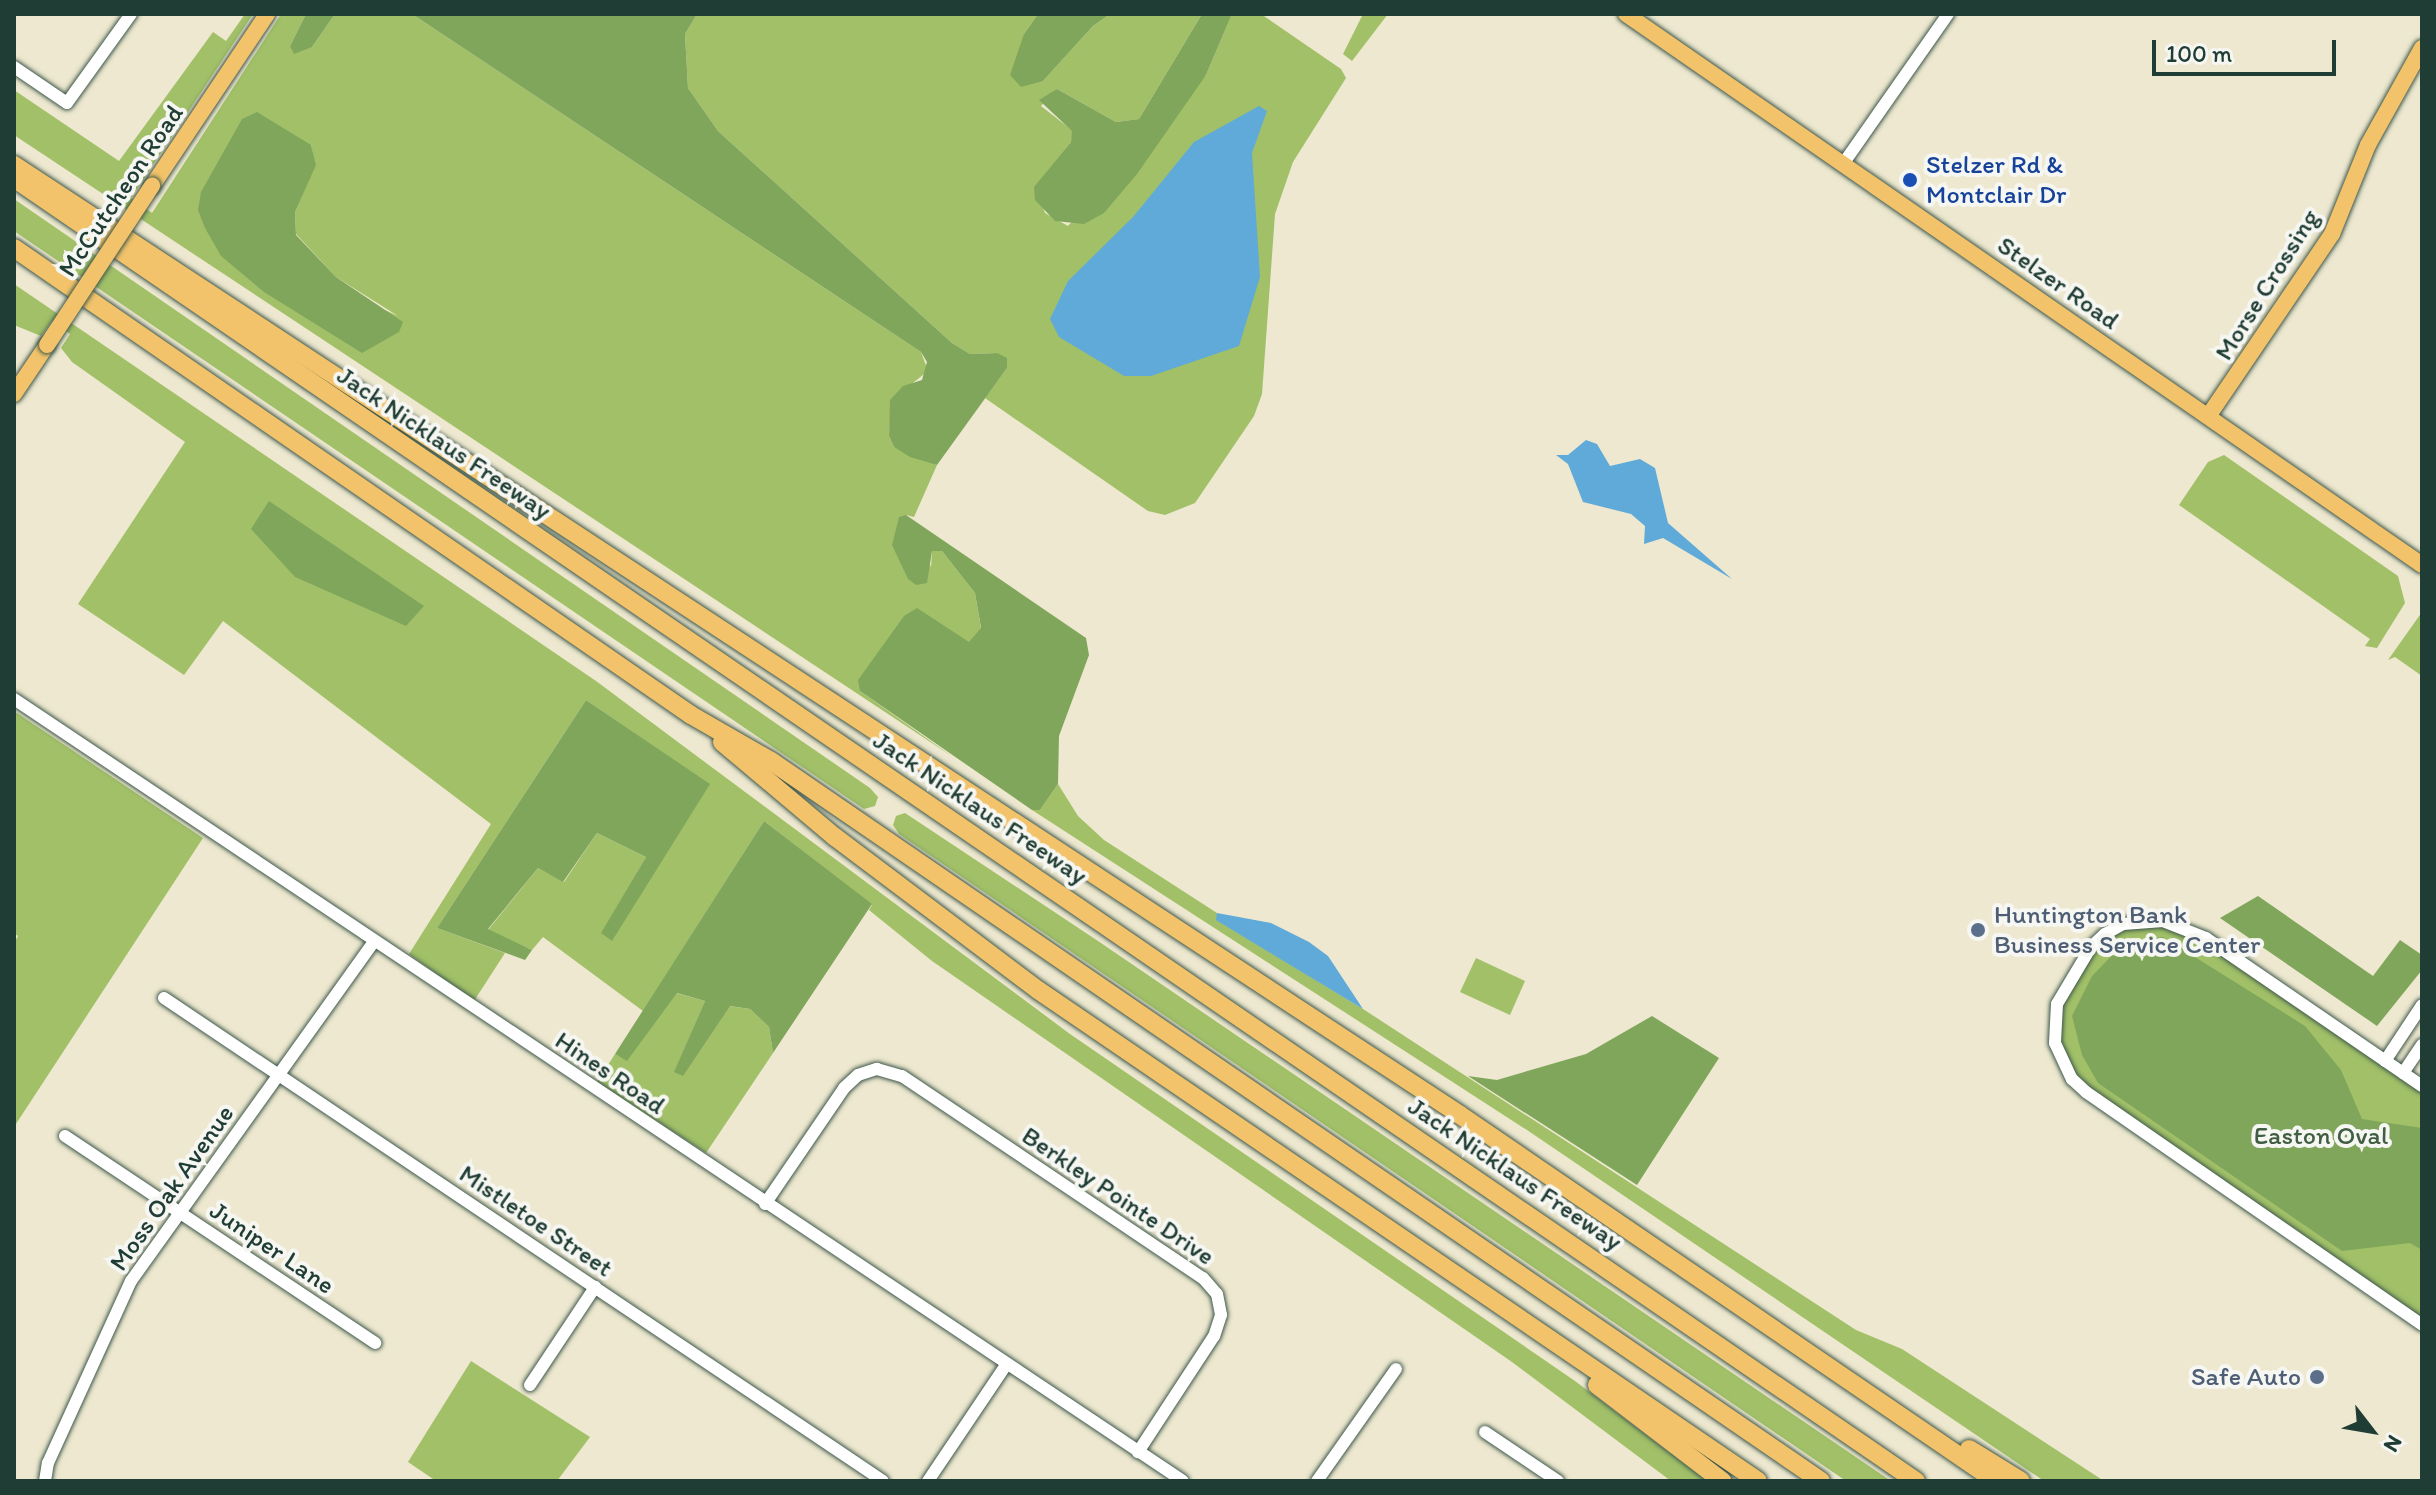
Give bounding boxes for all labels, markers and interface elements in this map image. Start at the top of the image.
scale bar [2156,24,2340,74]
text: 100 m [2166,39,2232,68]
street label: McCutcheon Road [52,99,190,283]
place label: Stelzer Rd & Montclair Dr [1926,149,2066,210]
marker: Stelzer Rd & Montclair Dr [1901,171,1919,189]
street label: Morse Crossing [2208,204,2326,366]
street label: Stelzer Road [1991,230,2125,336]
street label: Jack Nicklaus Freeway [332,360,556,526]
street label: Jack Nicklaus Freeway [868,725,1092,891]
place label: Huntington Bank Business Service Center [1994,899,2262,960]
marker: Huntington Bank Business Service Center [1969,921,1987,939]
street label: Hines Road [549,1025,671,1121]
street label: Jack Nicklaus Freeway [1403,1091,1627,1257]
street label: Moss Oak Avenue [103,1099,241,1277]
street label: Berkley Pointe Drive [1016,1120,1220,1272]
park label: Easton Oval [2254,1120,2388,1152]
street label: Mistletoe Street [453,1158,619,1284]
street label: Juniper Lane [204,1195,340,1301]
place label: Safe Auto [2191,1361,2301,1393]
marker: Safe Auto [2308,1368,2326,1386]
north arrow [2332,1391,2412,1471]
text: N [2378,1430,2408,1457]

